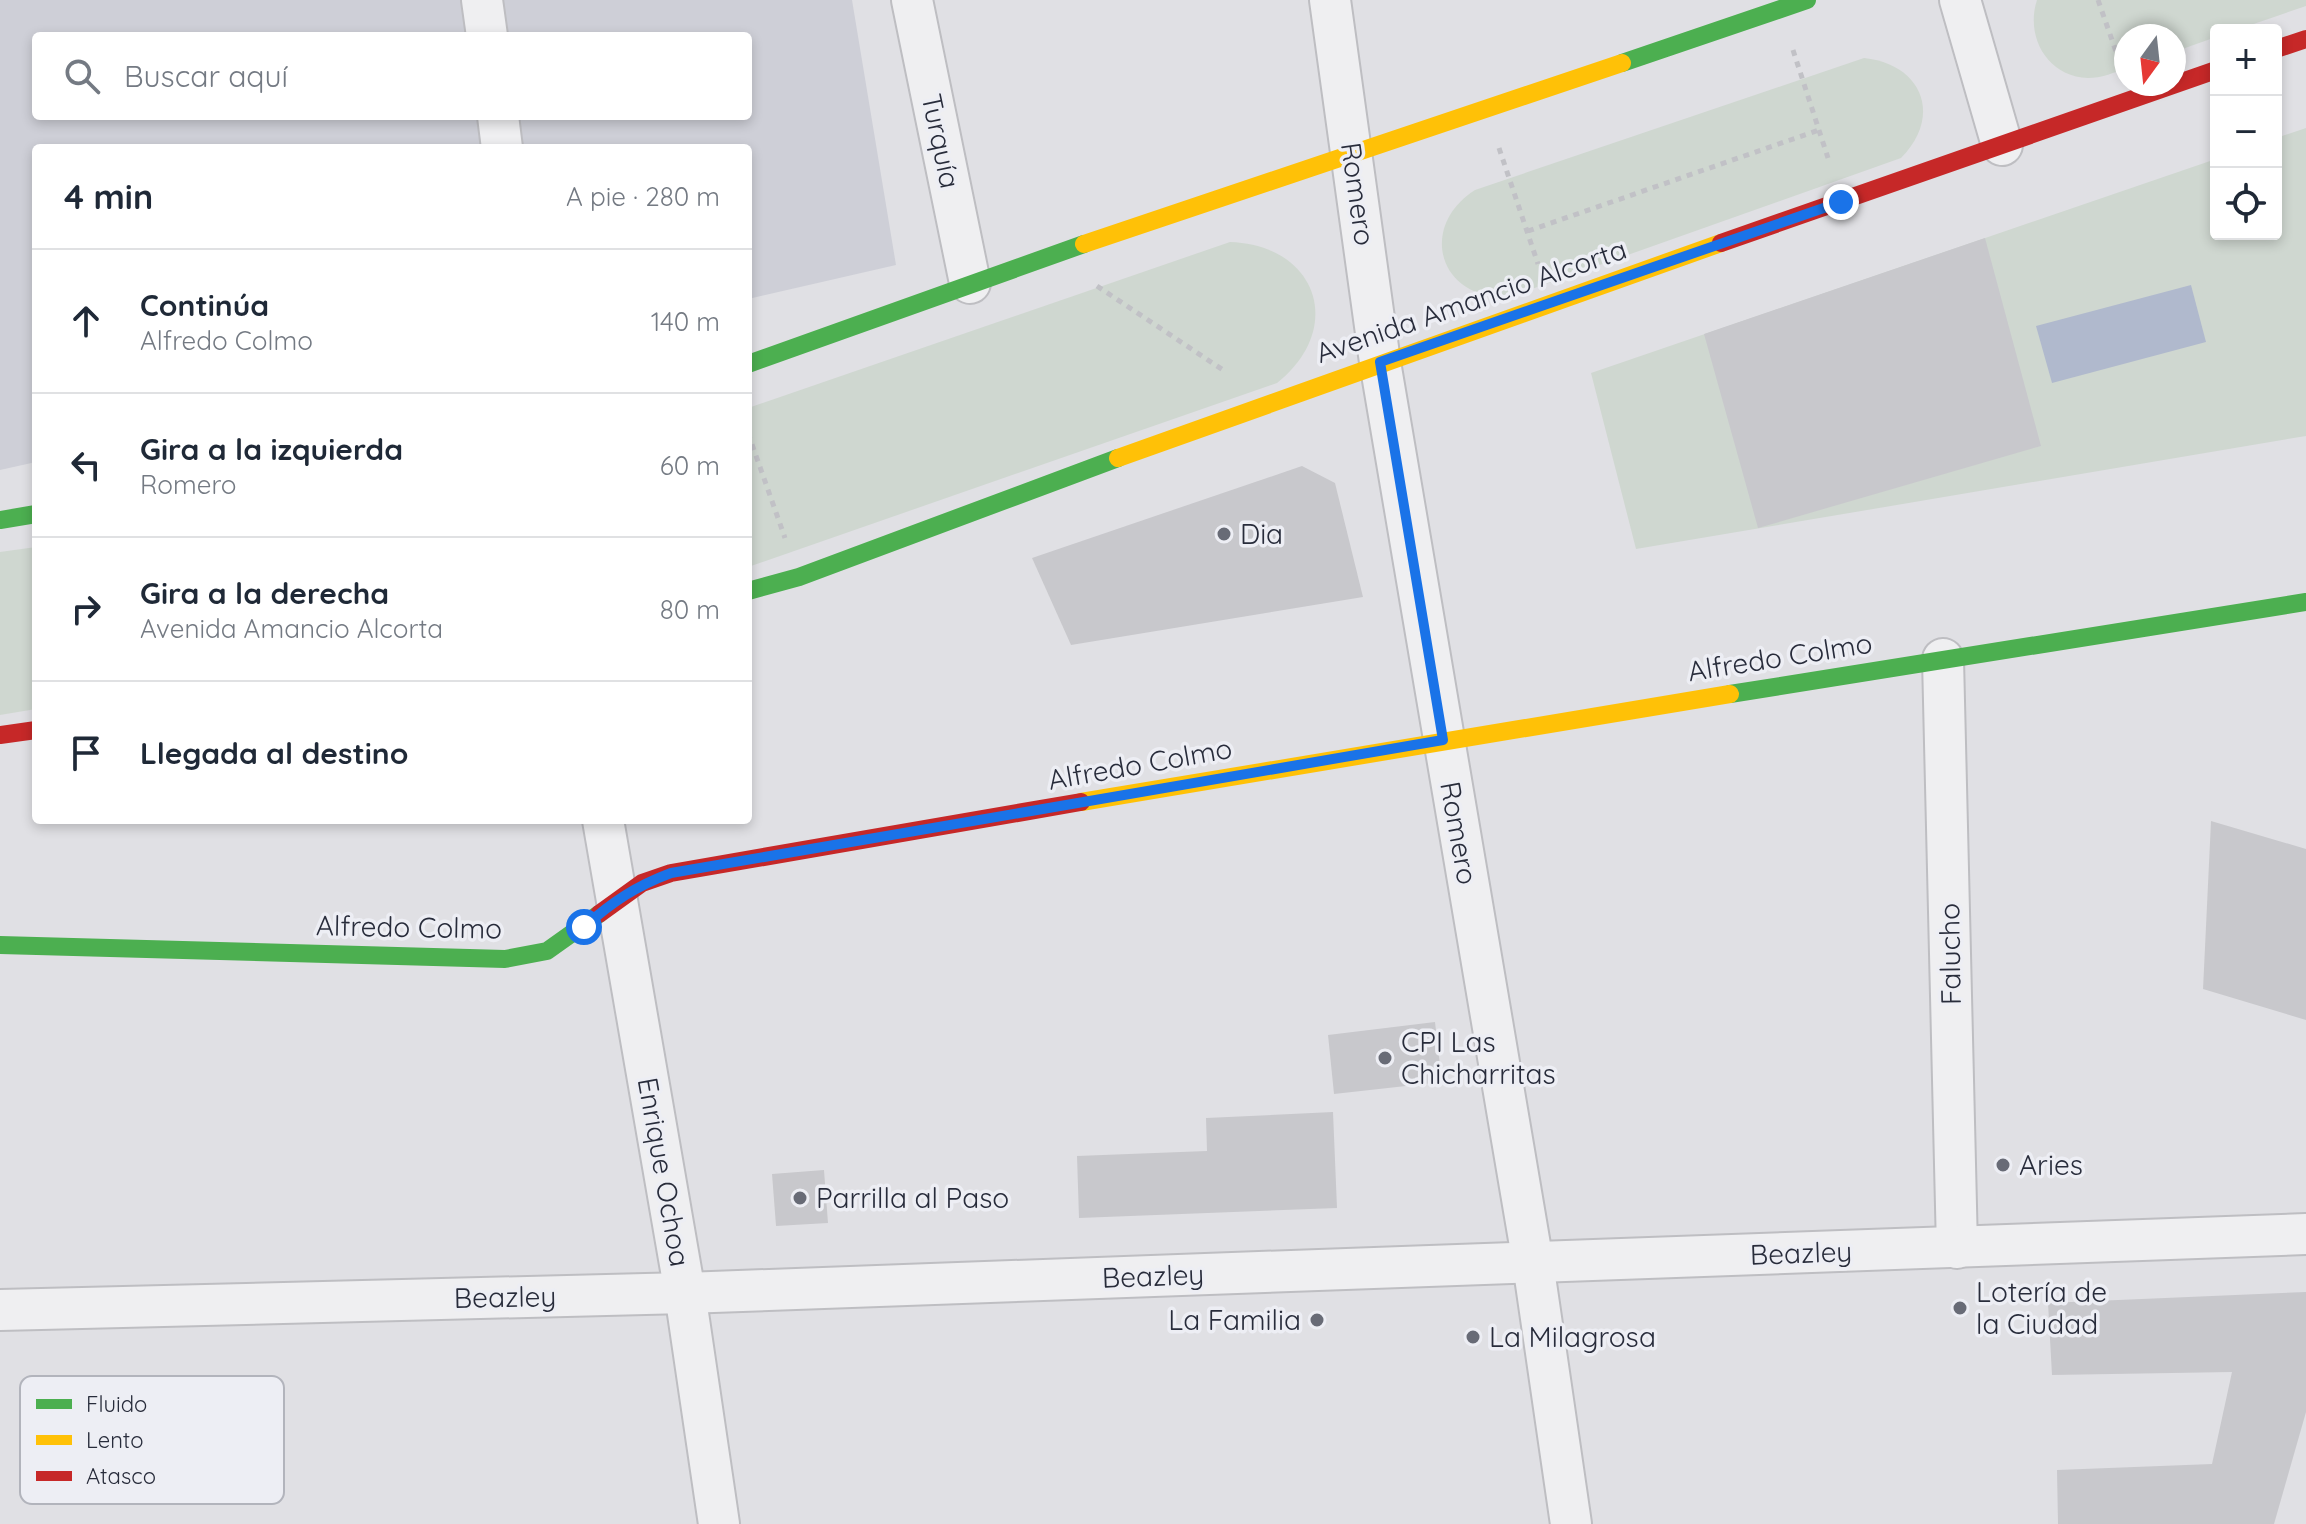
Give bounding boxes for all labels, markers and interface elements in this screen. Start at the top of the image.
north arrow [2114,24,2186,96]
map controls [2210,24,2282,240]
button: + [2210,24,2282,96]
search box [32,32,752,120]
icon: search [60,54,104,98]
text: Buscar aquí [124,57,288,95]
street label: Turquía [914,91,969,191]
button: − [2210,96,2282,168]
street label: Romero [1334,140,1383,248]
button: locate [2210,168,2282,240]
text: 4 min [64,175,153,218]
text: A pie · 280 m [566,180,720,213]
route end [1823,184,1859,220]
street label: Avenida Amancio Alcorta [1311,231,1631,370]
text: Continúa [140,286,269,324]
icon: ahead [64,299,108,343]
text: 140 m [651,305,720,338]
text: Alfredo Colmo [140,324,313,357]
text: Gira a la izquierda [140,430,403,468]
icon: left [64,443,108,487]
text: 60 m [660,449,720,482]
text: Romero [140,468,237,501]
place label: Dia [1240,516,1283,551]
marker: Dia [1215,525,1233,543]
text: Gira a la derecha [140,574,389,612]
icon: right [64,587,108,631]
text: 80 m [660,593,720,626]
text: Avenida Amancio Alcorta [140,612,443,645]
street label: Alfredo Colmo [1685,625,1875,688]
street label: Alfredo Colmo [1045,730,1235,797]
icon: arrive [64,731,108,775]
text: Llegada al destino [140,734,408,772]
street label: Romero [1433,779,1486,887]
street label: Falucho [1931,903,1968,1005]
street label: Alfredo Colmo [316,907,502,946]
route start [566,909,602,945]
place label: CPI Las Chicharritas [1401,1024,1556,1091]
marker: CPI Las Chicharritas [1376,1049,1394,1067]
street label: Enrique Ochoa [631,1075,698,1269]
place label: Aries [2019,1147,2083,1182]
marker: Aries [1994,1156,2012,1174]
place label: Parrilla al Paso [816,1180,1009,1215]
marker: Parrilla al Paso [791,1189,809,1207]
street label: Beazley [1749,1233,1853,1272]
street label: Beazley [1101,1256,1205,1295]
place label: Lotería de la Ciudad [1976,1274,2107,1341]
street label: Beazley [454,1278,556,1315]
marker: Lotería de la Ciudad [1951,1299,1969,1317]
place label: La Familia [1168,1302,1301,1337]
marker: La Familia [1308,1311,1326,1329]
place label: La Milagrosa [1489,1319,1656,1354]
marker: La Milagrosa [1464,1328,1482,1346]
legend [20,1376,284,1504]
text: Fluido [86,1390,147,1418]
text: Lento [86,1426,144,1454]
text: Atasco [86,1462,156,1490]

